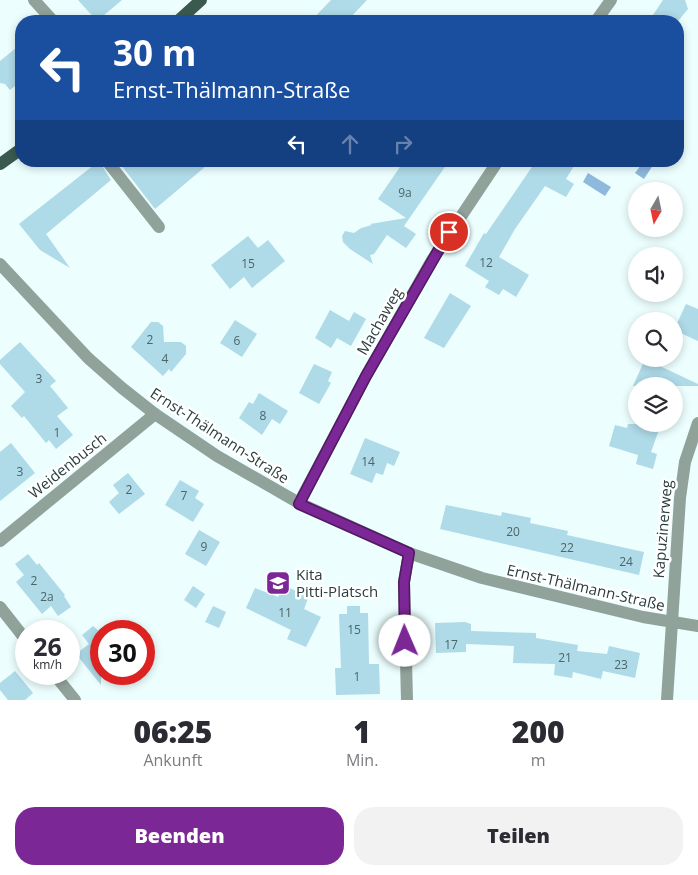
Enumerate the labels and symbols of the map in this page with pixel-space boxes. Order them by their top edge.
north arrow [628,182,682,238]
house number: 9a [398,184,412,201]
pin [428,211,470,253]
house number: 12 [479,254,493,271]
house number: 15 [241,255,255,272]
street label: Machaweg [352,284,406,358]
house number: 2 [147,331,154,348]
house number: 6 [234,332,241,349]
house number: 4 [162,350,169,367]
house number: 3 [36,370,43,387]
street label: Ernst-Thälmann-Straße [147,383,293,487]
house number: 8 [260,407,267,424]
house number: 1 [54,424,60,441]
street label: Weidenbusch [24,427,110,503]
house number: 14 [361,453,375,470]
house number: 3 [17,463,24,480]
street label: Kapuzinerweg [648,479,676,579]
house number: 2 [126,481,133,498]
house number: 7 [181,487,188,504]
house number: 20 [506,523,520,540]
house number: 9 [201,538,208,555]
house number: 22 [560,539,574,556]
house number: 24 [619,553,633,570]
street label: Ernst-Thälmann-Straße [505,559,667,615]
place label: Kita Pitti-Platsch [296,564,378,601]
school or university icon: Kita Pitti-Platsch [265,570,291,596]
house number: 2 [31,572,38,589]
house number: 2a [40,588,54,605]
house number: 11 [278,604,292,621]
position arrow [378,614,430,666]
speed limit sign: 30 [90,620,155,685]
house number: 15 [347,621,361,638]
house number: 17 [444,636,458,653]
house number: 21 [558,649,572,666]
house number: 23 [614,656,628,673]
house number: 1 [354,668,360,685]

